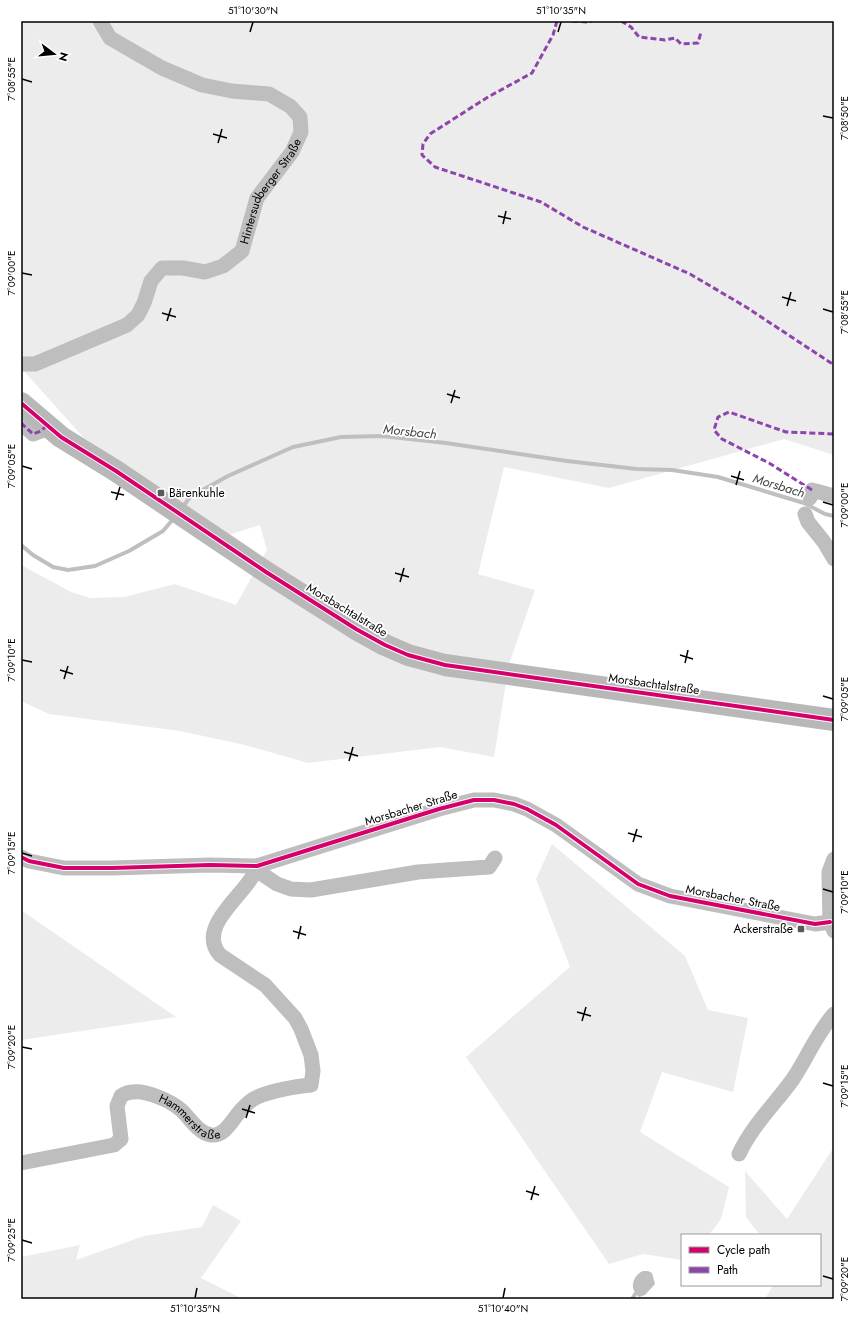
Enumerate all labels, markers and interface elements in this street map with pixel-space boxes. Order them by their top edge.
text: 51°10'30"N [228,3,278,18]
text: 51°10'35"N [536,3,586,18]
north arrow [34,34,74,74]
text: N [55,50,73,63]
text: 7°08'55"E [4,57,19,101]
text: 7°08'50"E [837,96,852,140]
street label: Hintersudberger Straße [235,136,306,246]
text: 7°09'00"E [4,251,19,295]
text: 7°08'55"E [837,290,852,334]
water label: Morsbach [382,419,438,444]
text: 7°09'05"E [4,444,19,488]
water label: Morsbach [750,469,808,503]
text: 7°09'00"E [837,483,852,527]
place label: Bärenkuhle [169,484,225,502]
marker: Bärenkuhle [156,488,166,498]
street label: Morsbachtalstraße [303,579,391,641]
text: 7°09'10"E [4,638,19,682]
street label: Morsbachtalstraße [607,669,701,699]
text: 7°09'05"E [837,677,852,721]
street label: Morsbacher Straße [362,785,460,831]
text: 7°09'15"E [4,832,19,874]
text: 7°09'10"E [837,870,852,914]
street label: Morsbacher Straße [684,880,782,916]
place label: Ackerstraße [733,920,793,938]
marker: Ackerstraße [796,924,806,934]
text: 7°09'20"E [4,1025,19,1069]
text: 7°09'15"E [837,1065,852,1107]
street label: Hammerstraße [156,1089,223,1144]
text: 7°09'25"E [4,1218,19,1262]
legend [681,1234,821,1286]
text: Cycle path [717,1241,770,1259]
text: 7°09'20"E [837,1257,852,1301]
text: Path [717,1261,738,1279]
text: 51°10'35"N [170,1301,220,1316]
text: 51°10'40"N [478,1301,528,1316]

